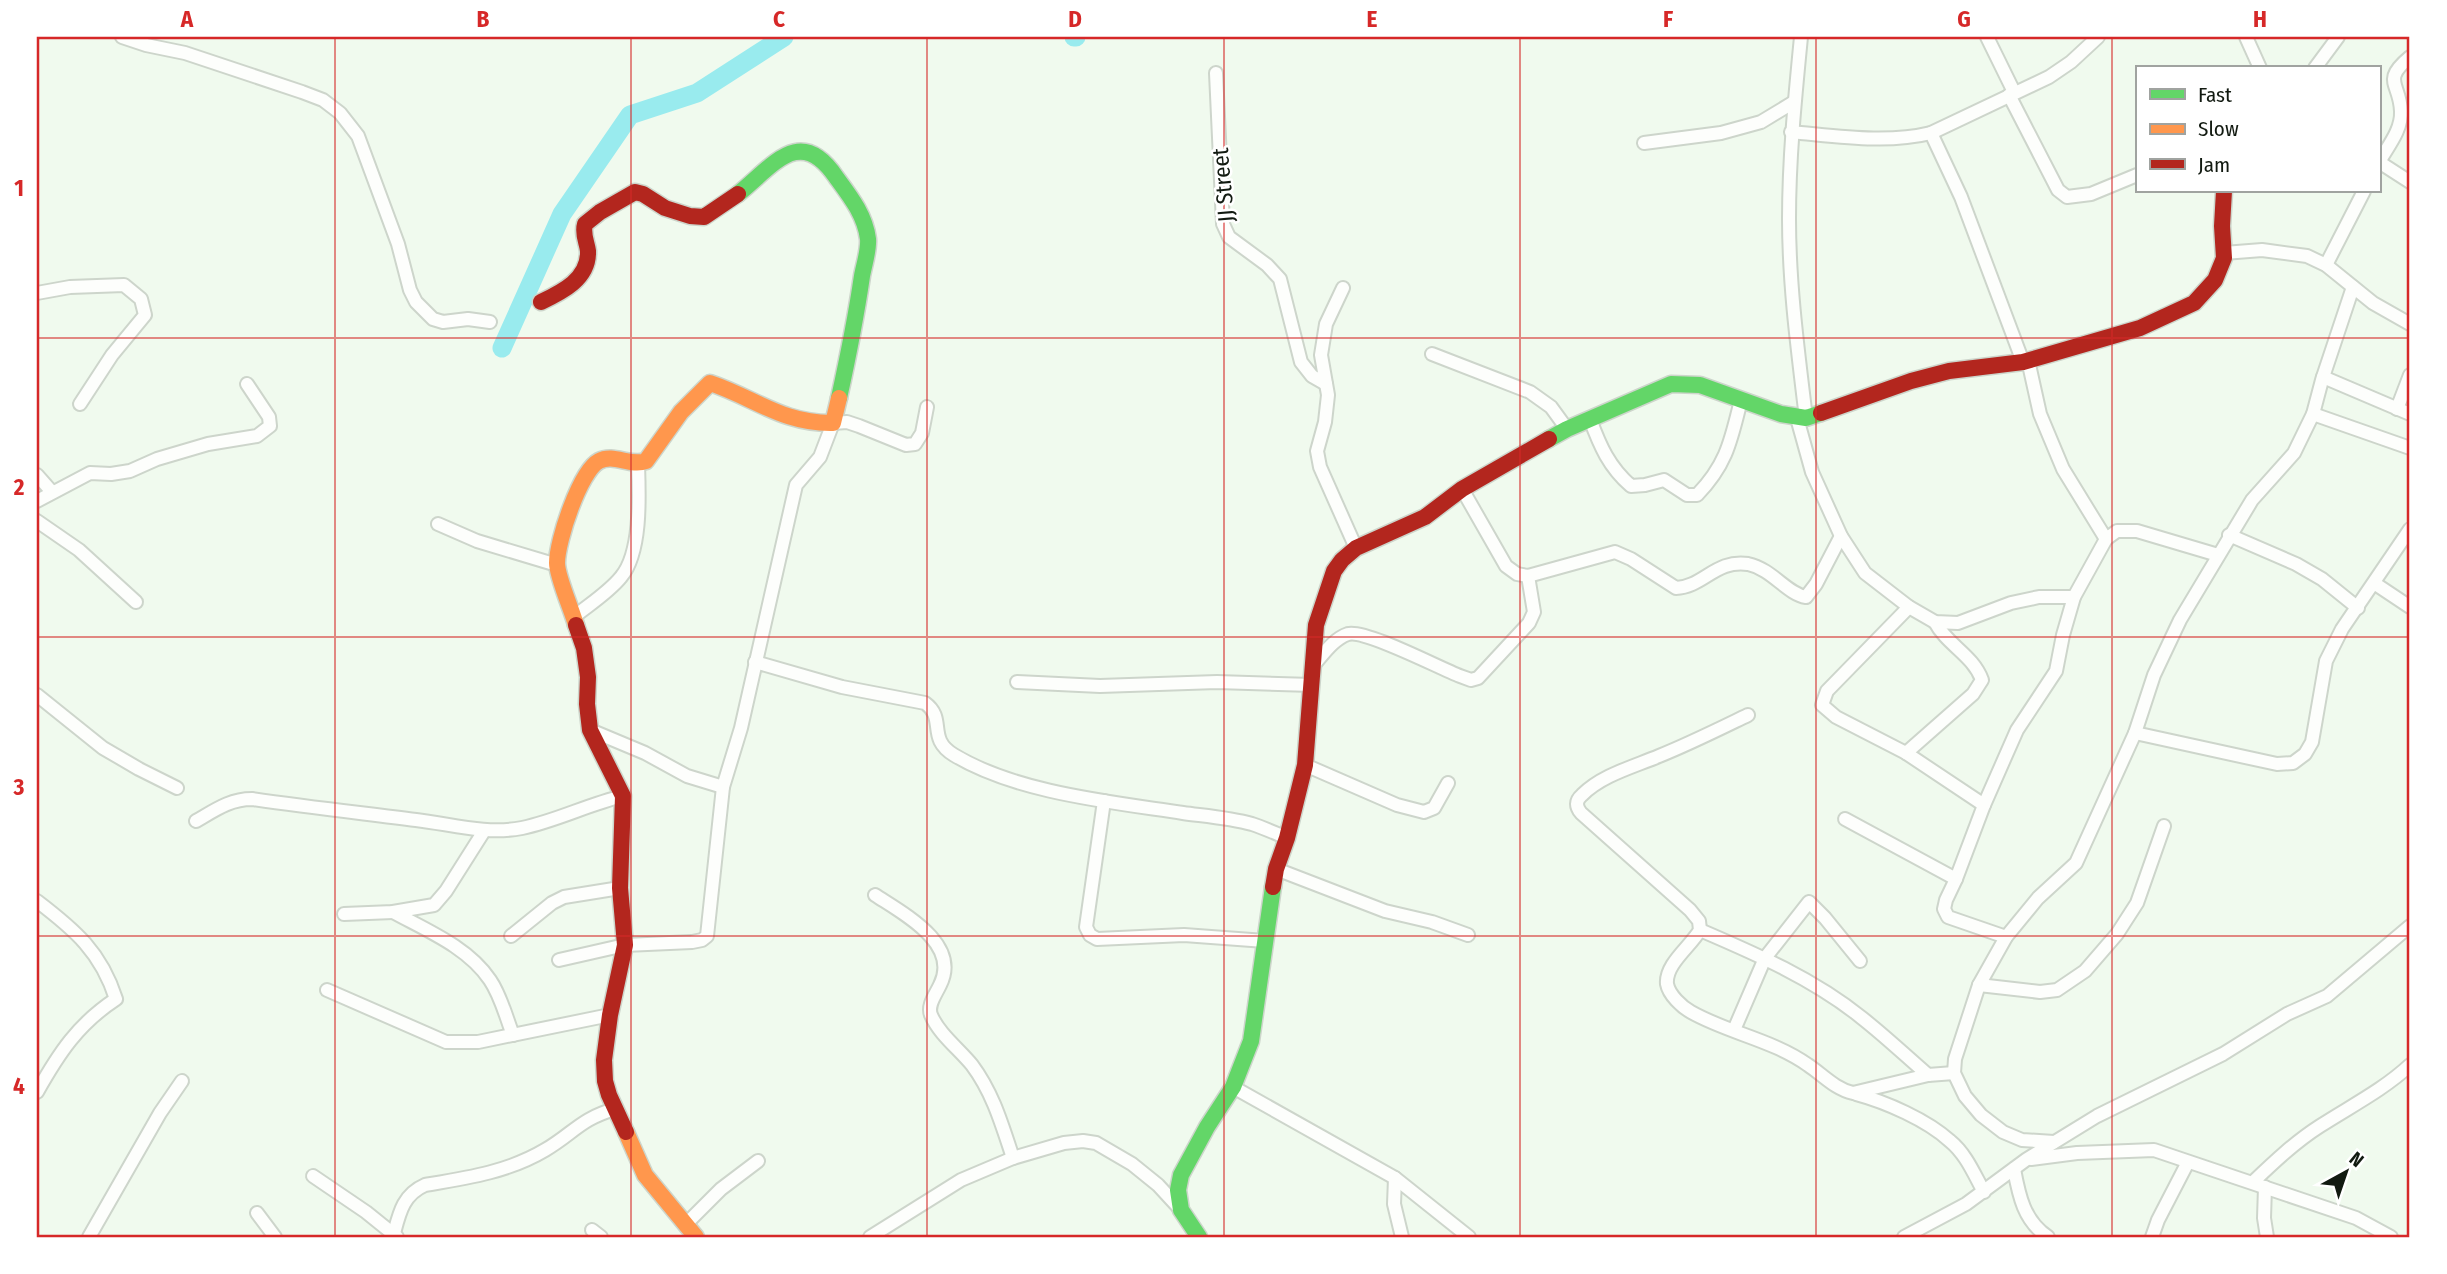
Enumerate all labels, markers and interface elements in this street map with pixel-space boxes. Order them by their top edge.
text: A [180,5,194,33]
text: B [477,5,490,33]
text: C [773,5,785,33]
text: D [1068,5,1082,33]
text: E [1367,5,1378,33]
text: F [1663,5,1673,33]
text: G [1957,5,1971,33]
text: H [2253,5,2267,33]
legend [2136,66,2380,192]
text: Fast [2198,82,2232,108]
text: Slow [2198,116,2239,142]
street label: JJ Street [1206,146,1240,223]
text: Jam [2198,152,2230,178]
text: 1 [14,174,24,202]
text: 2 [13,473,25,501]
text: 3 [13,773,25,801]
text: 4 [13,1072,25,1100]
north arrow [2310,1138,2380,1208]
text: N [2345,1147,2368,1172]

